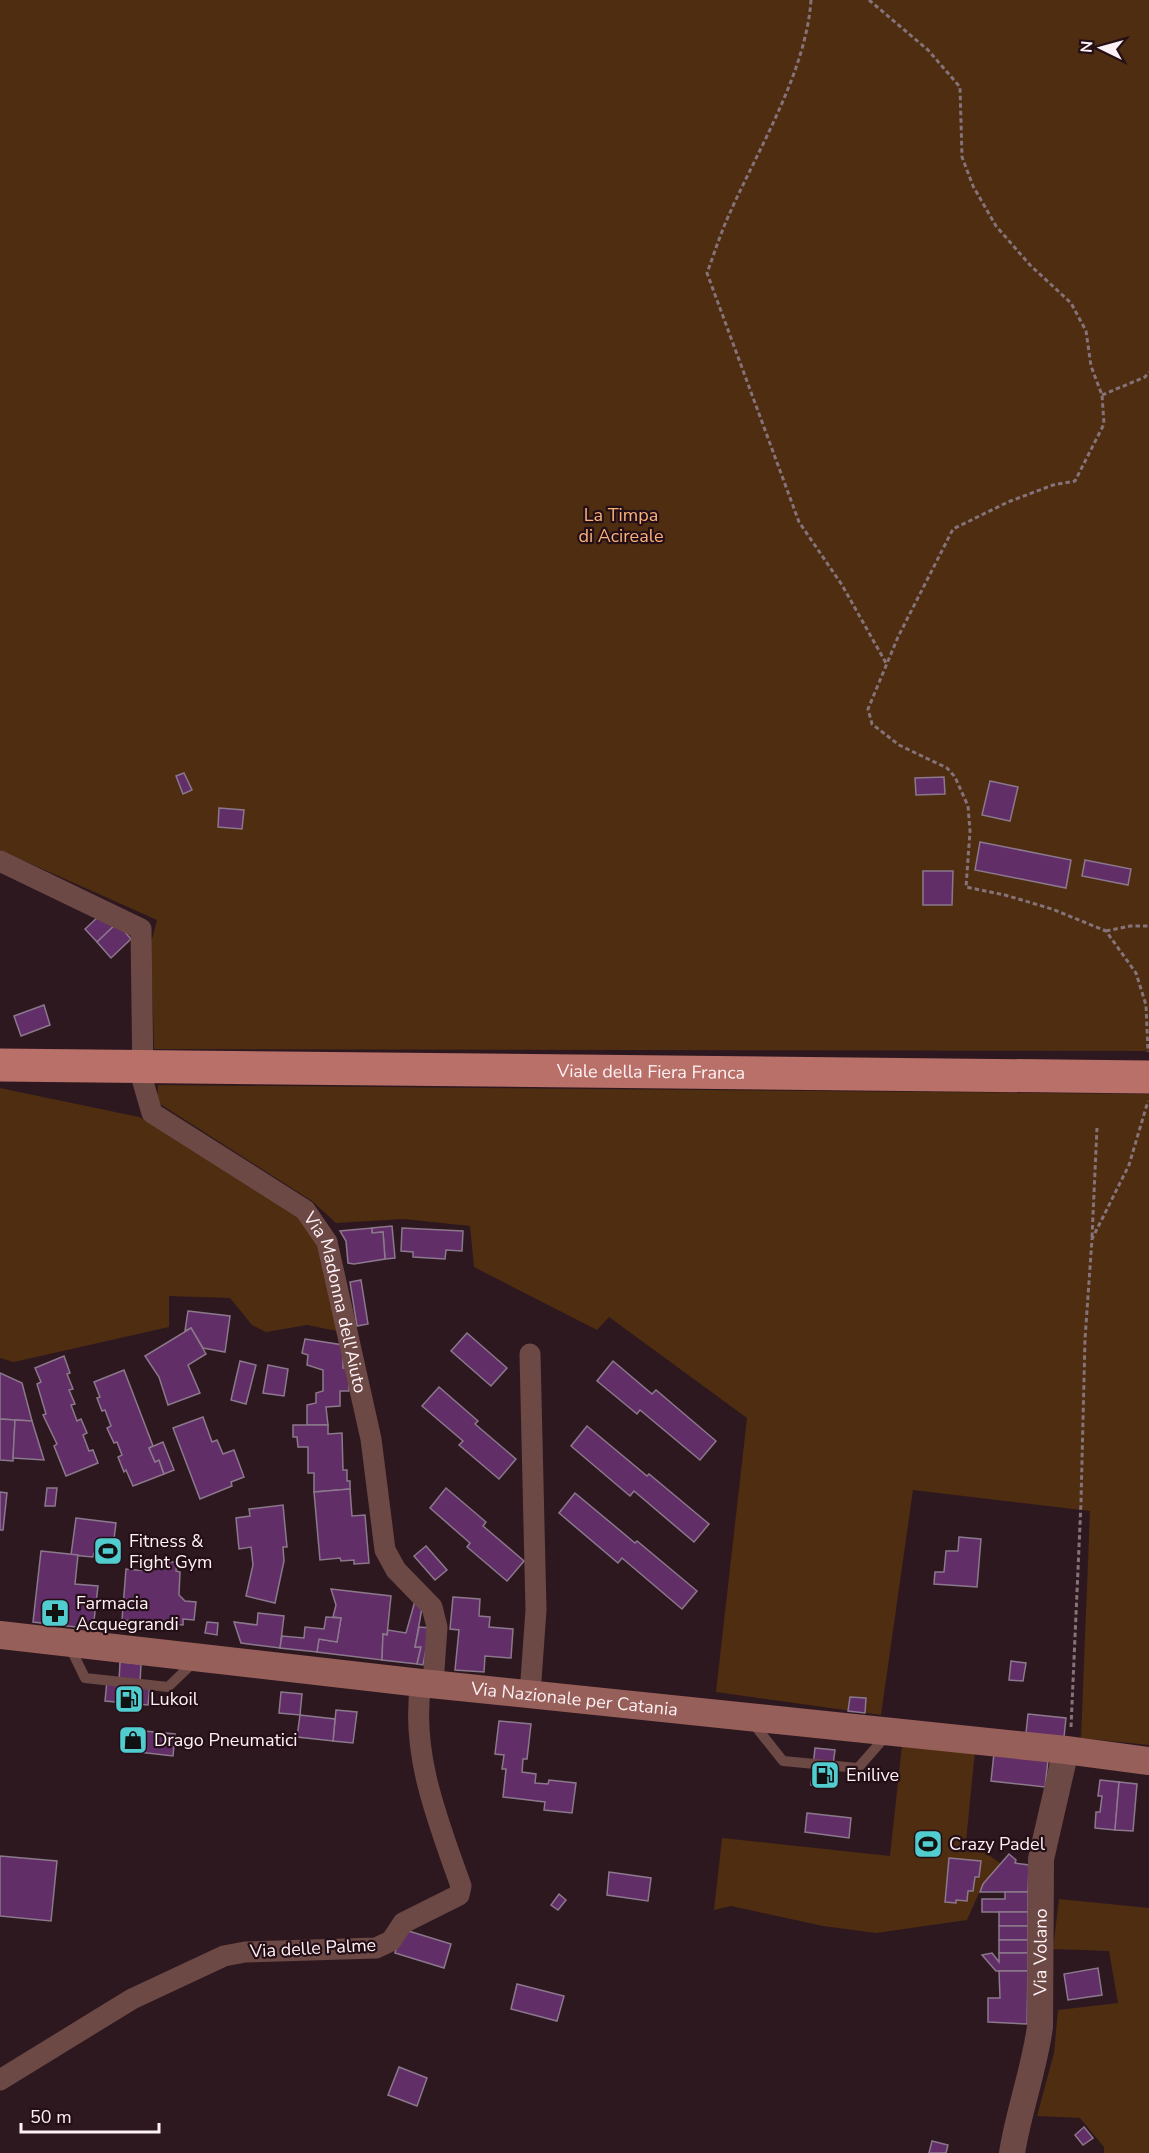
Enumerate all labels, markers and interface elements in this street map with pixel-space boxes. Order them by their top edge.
north arrow [1071,18,1131,78]
text: N [1076,40,1099,54]
park label: La Timpa di Acireale [578,503,664,548]
street label: Viale della Fiera Franca [556,1059,745,1085]
street label: Via Madonna dell'Aiuto [297,1206,372,1395]
place label: Fitness & Fight Gym [129,1529,212,1574]
sports icon: Fitness & Fight Gym [92,1535,124,1567]
place label: Farmacia Acquegrandi [76,1591,179,1636]
pharmacy icon: Farmacia Acquegrandi [39,1597,71,1629]
street label: Via Nazionale per Catania [469,1676,679,1722]
fuel station icon: Lukoil [113,1683,145,1715]
place label: Lukoil [150,1687,199,1711]
shop icon: Drago Pneumatici [117,1724,149,1756]
place label: Drago Pneumatici [154,1728,297,1752]
fuel station icon: Enilive [809,1759,841,1791]
place label: Enilive [846,1763,899,1787]
sports icon: Crazy Padel [912,1828,944,1860]
place label: Crazy Padel [949,1832,1046,1856]
street label: Via Volano [1028,1908,1053,1997]
street label: Via delle Palme [248,1933,377,1963]
scale bar [21,2096,159,2134]
text: 50 m [30,2105,72,2129]

